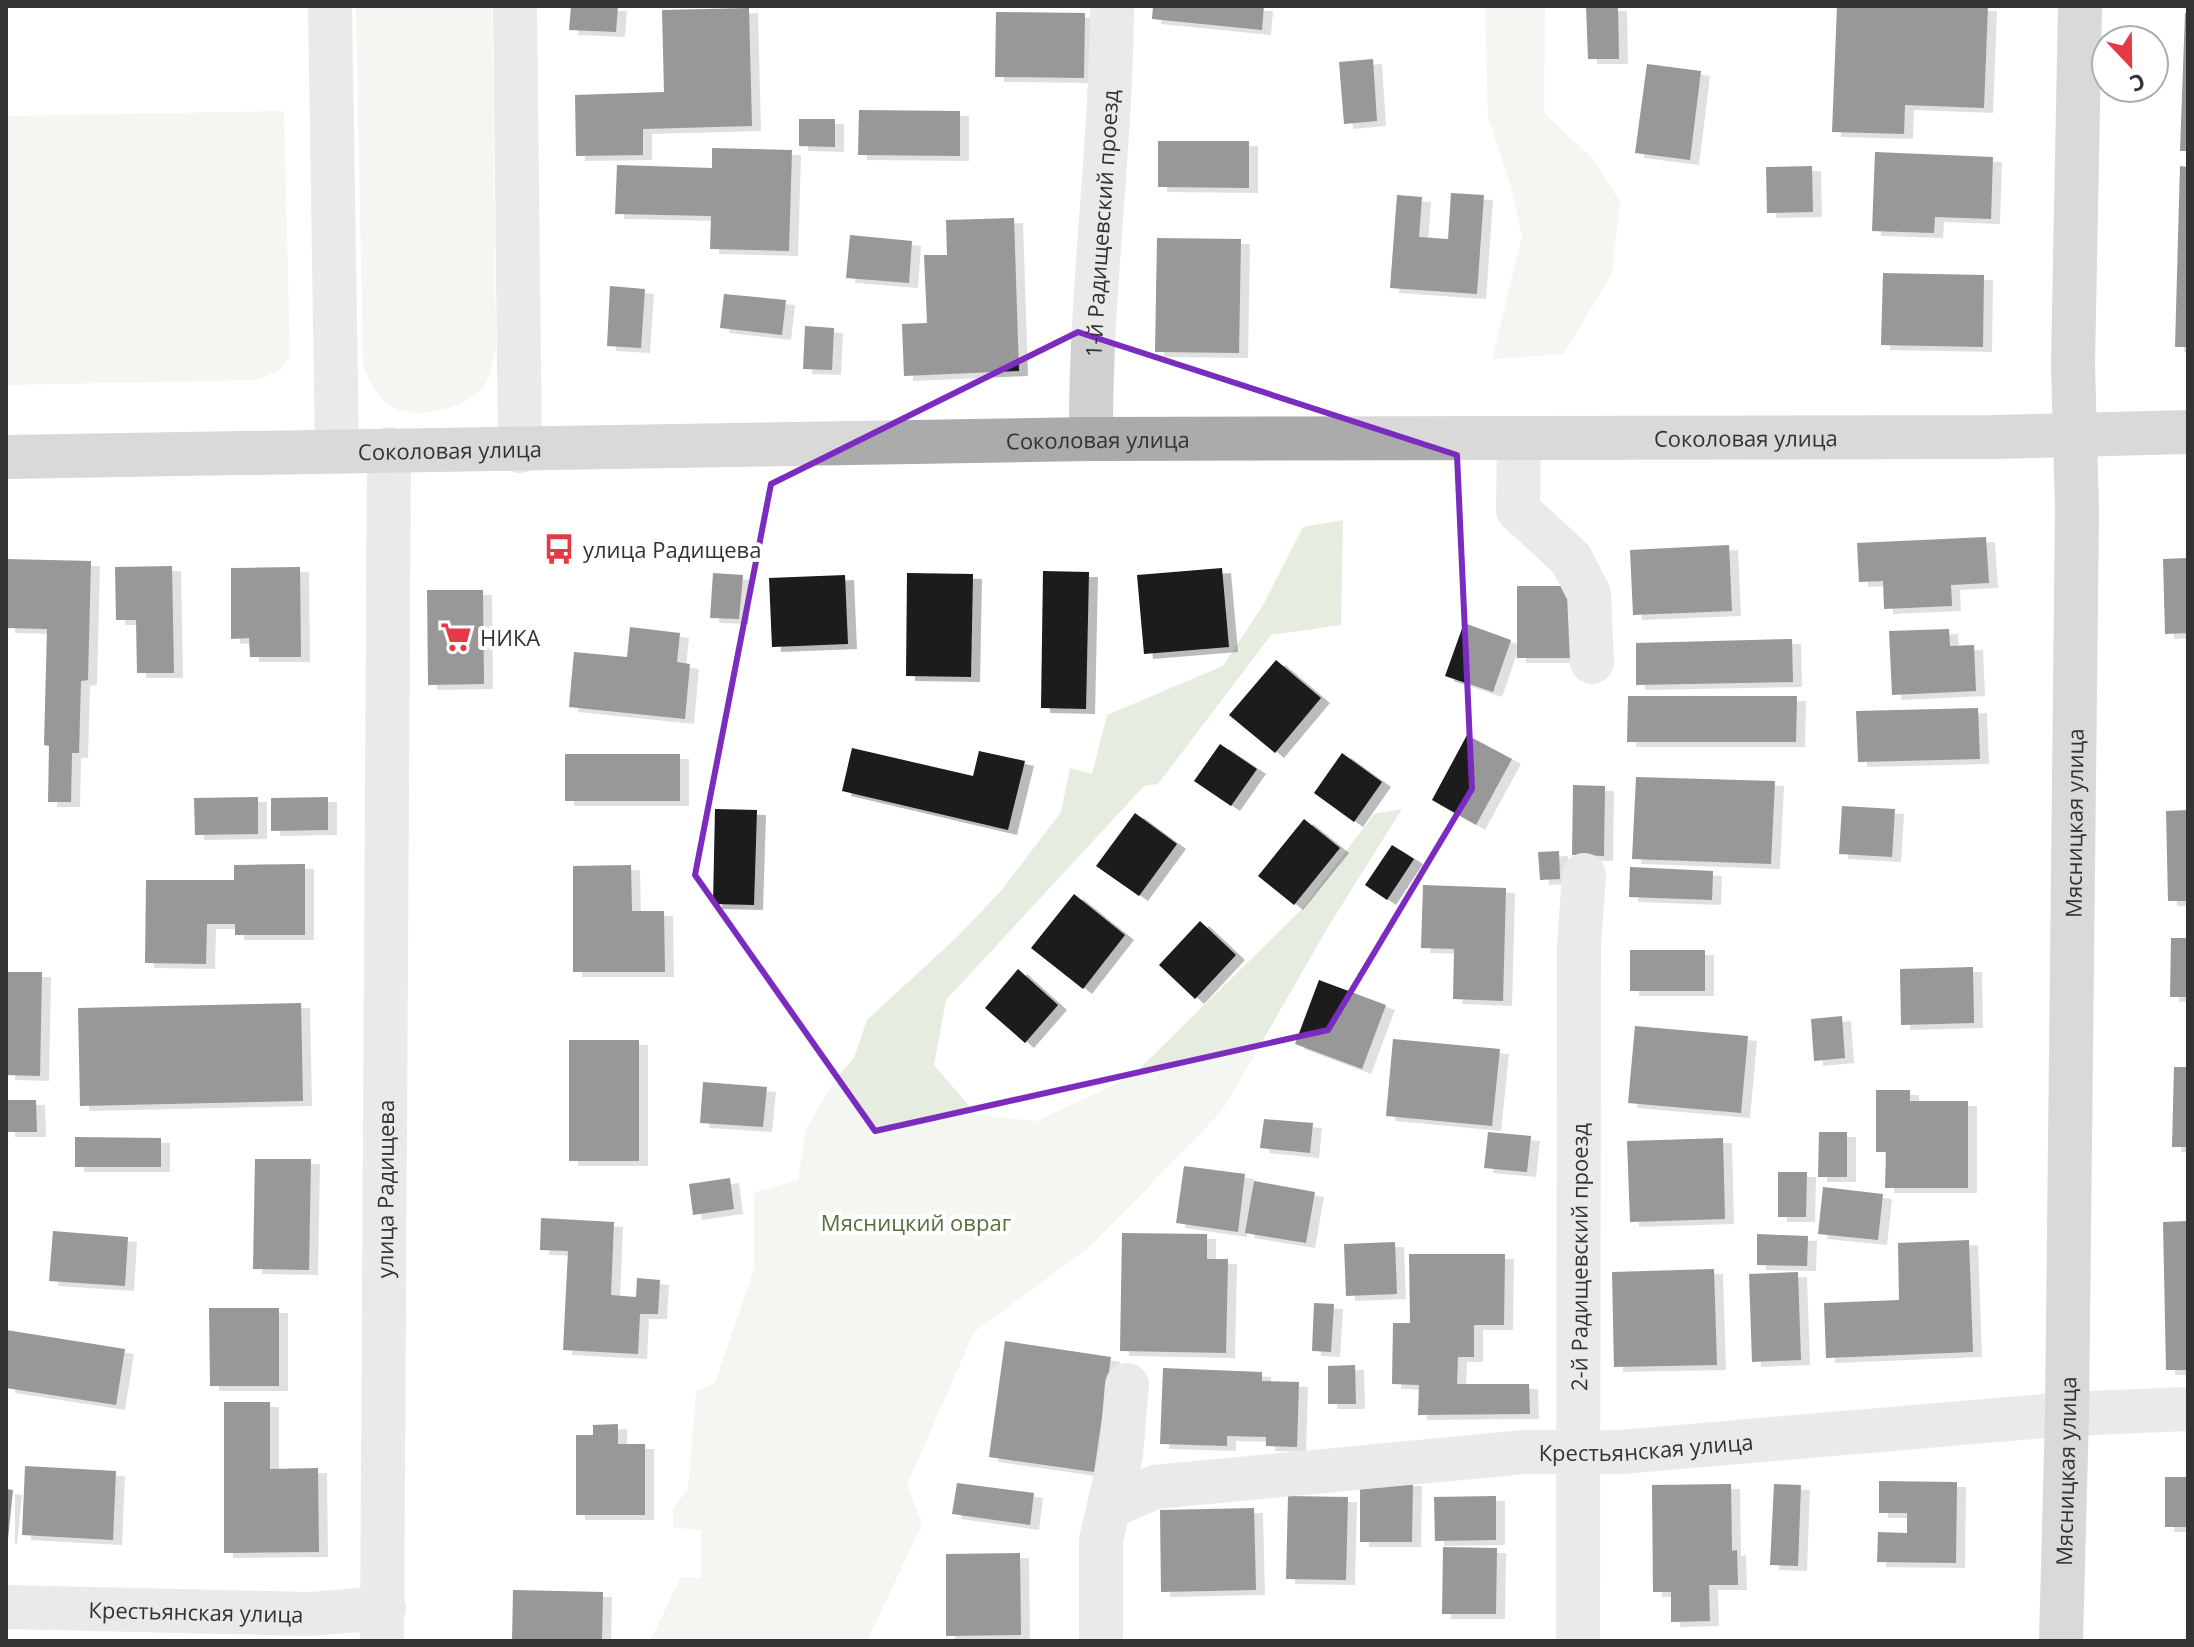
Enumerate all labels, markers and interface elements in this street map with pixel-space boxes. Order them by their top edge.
north arrow [2090,24,2170,104]
text: С [2126,67,2150,100]
street label: 1-й Радищевский проезд [1078,88,1125,358]
street label: Соколовая улица [1654,422,1838,453]
street label: Соколовая улица [1006,424,1190,455]
street label: Соколовая улица [358,433,542,466]
bus stop icon: улица Радищева [542,532,576,566]
place label: улица Радищева [583,534,761,564]
supermarket icon: НИКА [439,620,473,654]
place label: НИКА [480,622,540,652]
street label: Мясницкая улица [2057,728,2090,918]
street label: улица Радищева [369,1100,400,1278]
street label: 2-й Радищевский проезд [1563,1123,1594,1391]
park label: Мясницкий овраг [821,1207,1012,1237]
street label: Мясницкая улица [2048,1376,2082,1566]
street label: Крестьянская улица [1539,1426,1754,1467]
street label: Крестьянская улица [88,1594,304,1629]

